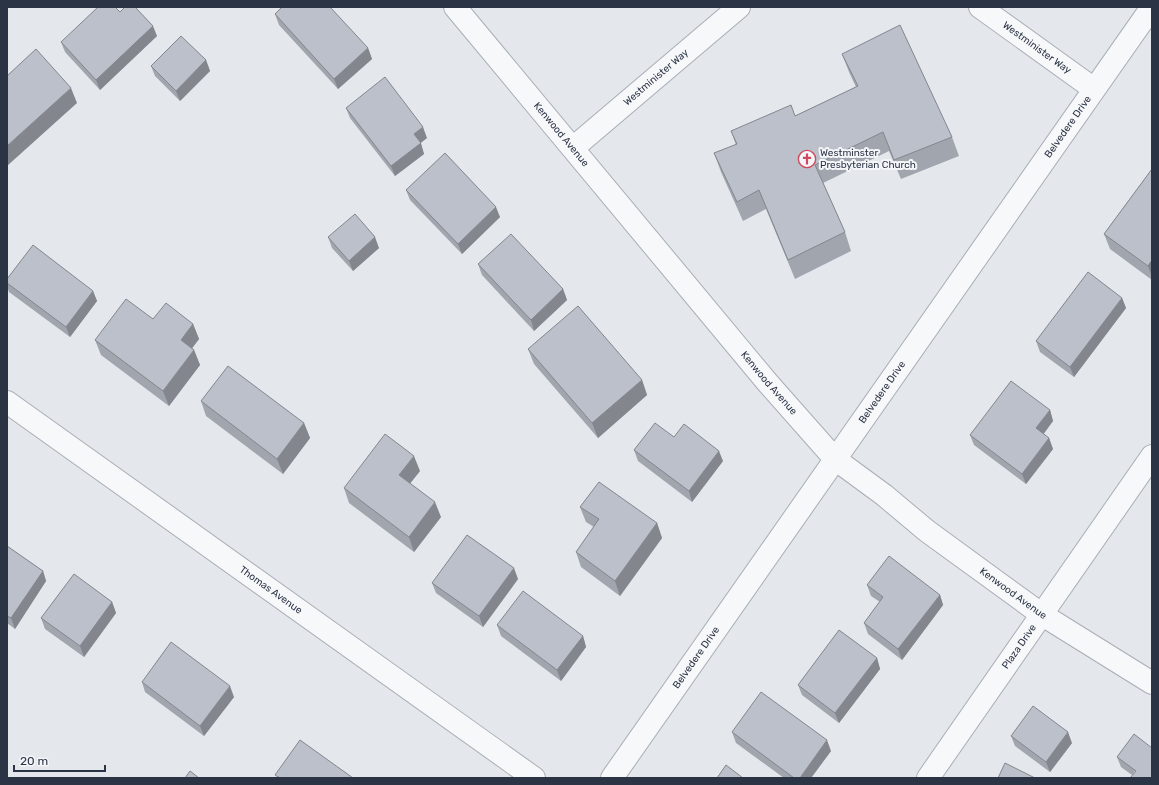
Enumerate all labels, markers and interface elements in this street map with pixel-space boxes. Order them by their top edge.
street label: Westminister Way [1000,19,1074,77]
street label: Westminister Way [621,46,691,108]
street label: Belvedere Drive [1042,93,1094,160]
street label: Kenwood Avenue [531,100,592,169]
place label: Westminster Presbyterian Church [820,147,916,171]
church icon: Westminster Presbyterian Church [797,149,817,169]
street label: Kenwood Avenue [738,349,800,418]
street label: Belvedere Drive [856,359,908,426]
street label: Thomas Avenue [237,564,305,617]
street label: Kenwood Avenue [977,565,1049,622]
street label: Plaza Drive [1000,622,1039,671]
street label: Belvedere Drive [670,624,722,691]
scale bar [14,747,105,773]
text: 20 m [20,754,48,768]

